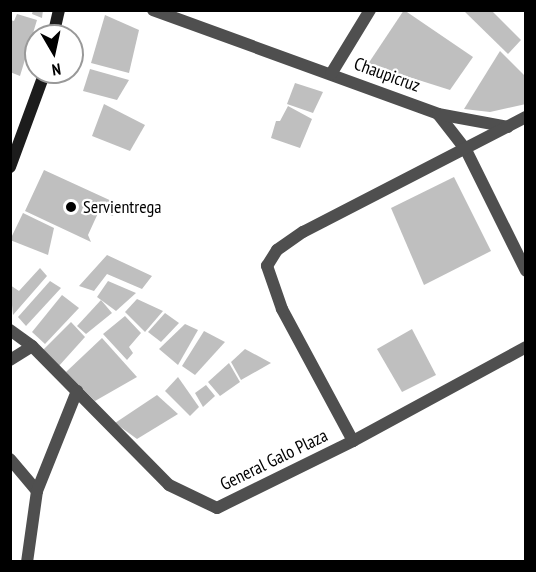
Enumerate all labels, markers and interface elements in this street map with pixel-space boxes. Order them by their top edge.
north arrow [24,24,84,84]
street label: Chaupicruz [351,53,423,97]
text: N [51,59,62,80]
place label: Servientrega [83,196,161,218]
marker: Servientrega [64,200,78,214]
street label: General Galo Plaza [217,425,331,495]

